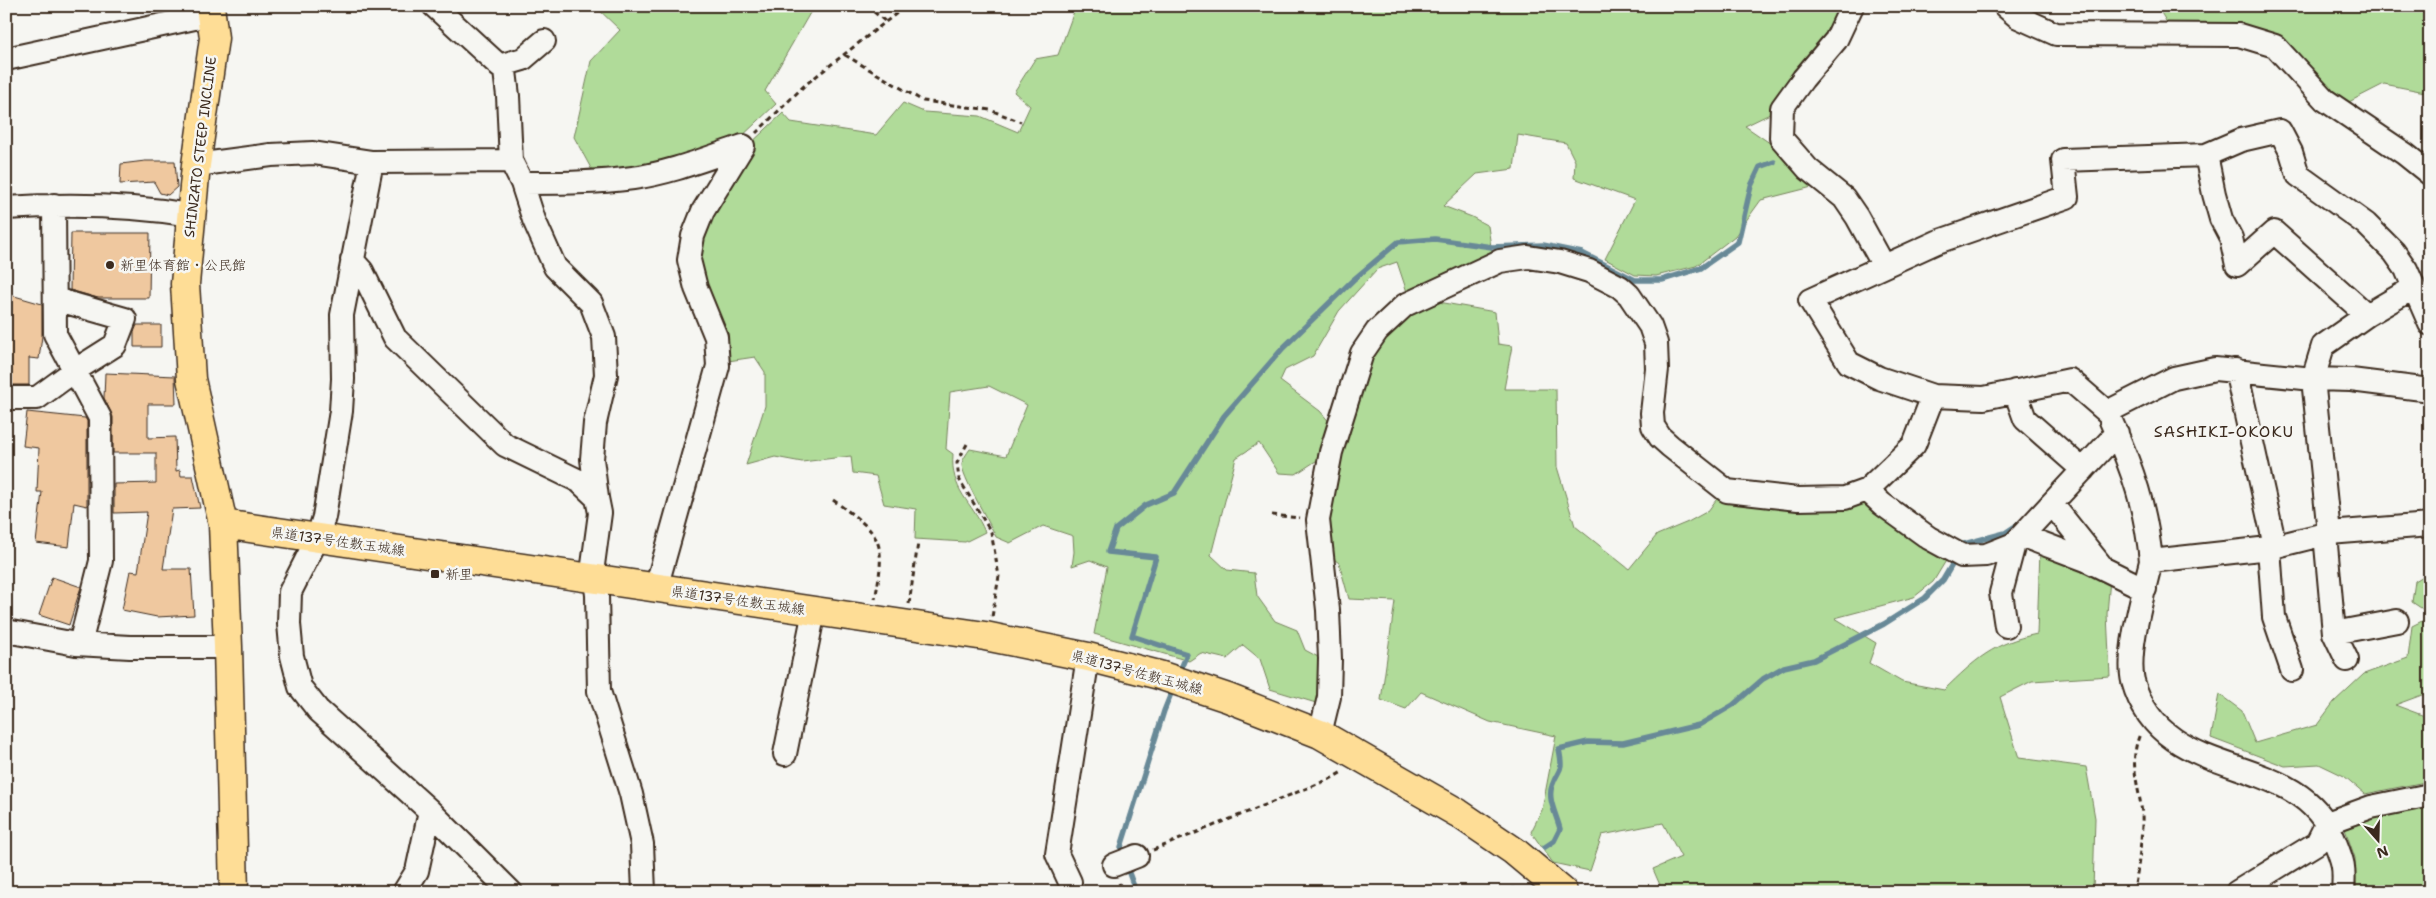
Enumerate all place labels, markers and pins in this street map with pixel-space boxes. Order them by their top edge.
place label: 新里体育館・公民館 [120,256,246,274]
marker: 新里体育館・公民館 [104,259,116,271]
place label: 新里 [445,565,473,583]
marker: 新里 [429,568,441,580]

